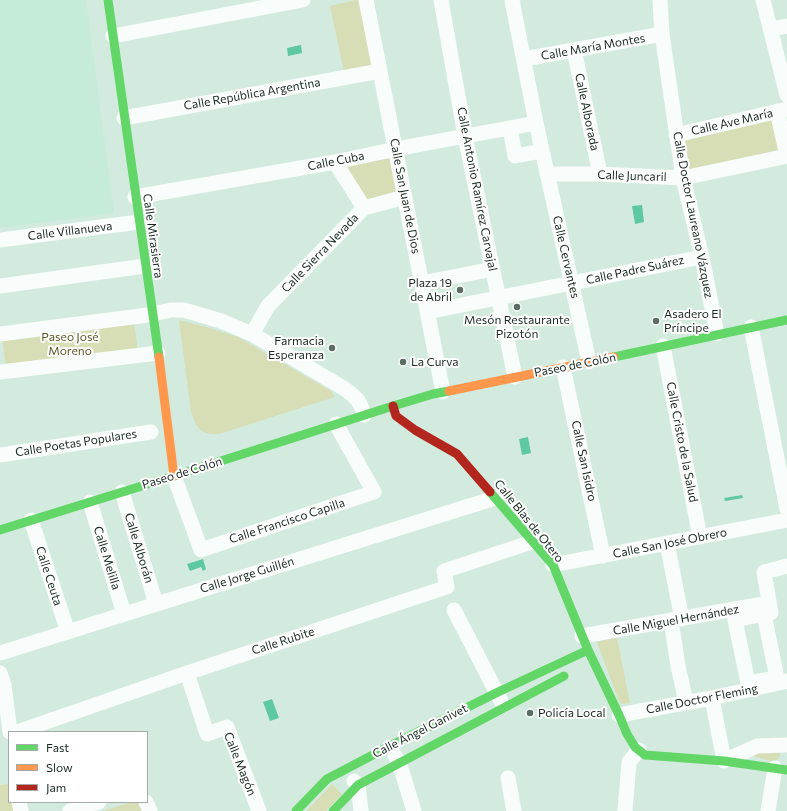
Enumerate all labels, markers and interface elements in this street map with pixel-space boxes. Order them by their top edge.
street label: Calle María Montes [540,31,646,63]
street label: Calle Alborada [572,72,602,152]
street label: Calle República Argentina [183,75,321,113]
street label: Calle Antonio Ramírez Carvajal [454,106,500,272]
street label: Calle Ave María [690,106,774,138]
street label: Calle Doctor Laureano Vázquez [670,130,716,300]
street label: Calle San Juan de Dios [387,137,423,255]
street label: Calle Cuba [306,148,366,174]
street label: Calle Juncaril [597,168,667,184]
street label: Calle Mirasierra [140,193,166,279]
street label: Calle Sierra Nevada [279,210,361,296]
street label: Calle Cervantes [549,214,583,300]
street label: Calle Villanueva [27,219,113,243]
street label: Calle Padre Suárez [585,253,685,287]
place label: Plaza 19 de Abril [408,276,452,304]
marker: Plaza 19 de Abril [455,285,465,295]
marker: Mesón Restaurante Pizotón [512,302,522,312]
place label: Asadero El Príncipe [664,307,722,335]
place label: Mesón Restaurante Pizotón [464,313,570,341]
marker: Asadero El Príncipe [651,316,661,326]
park label: Paseo José Moreno [41,330,99,358]
place label: Farmacia Esperanza [268,334,324,362]
marker: Farmacia Esperanza [327,343,337,353]
street label: Paseo de Colón [533,350,617,380]
place label: La Curva [411,355,458,369]
marker: La Curva [398,357,408,367]
street label: Calle Cristo de la Salud [663,381,701,503]
street label: Calle San Isidro [568,419,600,503]
street label: Calle Poetas Populares [14,426,138,460]
street label: Paseo de Colón [140,454,224,492]
street label: Calle Blas de Otero [491,477,567,565]
street label: Calle Francisco Capilla [227,496,347,546]
street label: Calle Alborán [122,511,156,585]
street label: Calle Melilla [91,525,123,591]
street label: Calle San José Obrero [612,525,728,561]
street label: Calle Ceuta [33,544,65,608]
street label: Calle Jorge Guillén [198,554,296,596]
street label: Calle Miguel Hernández [612,602,740,638]
street label: Calle Rubite [250,624,316,658]
street label: Calle Doctor Fleming [645,681,759,717]
street label: Calle Ángel Ganivet [370,701,470,761]
place label: Policía Local [538,706,606,720]
marker: Policía Local [525,708,535,718]
street label: Calle Magón [221,730,259,798]
legend [8,731,148,803]
text: Fast [46,740,69,754]
text: Slow [46,760,73,774]
text: Jam [46,780,66,794]

